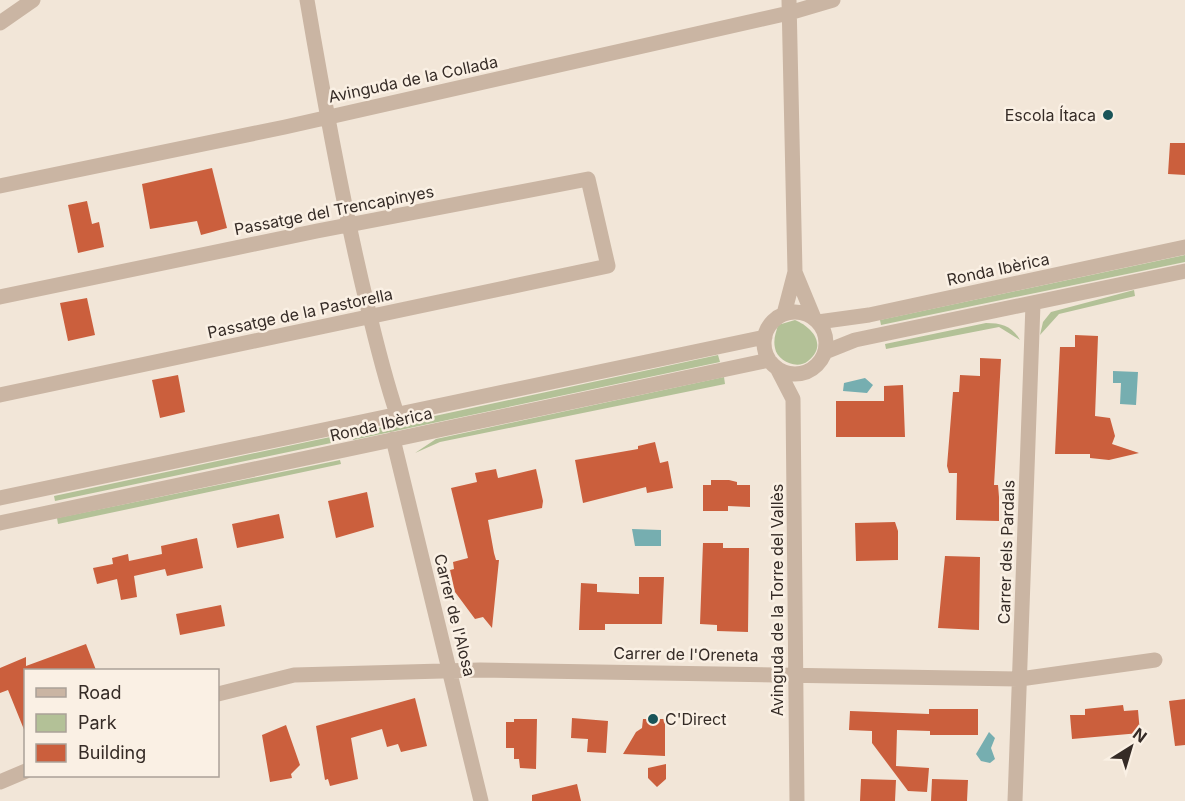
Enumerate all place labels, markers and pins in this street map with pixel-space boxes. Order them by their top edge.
place label: Escola Ítaca [1005,105,1096,125]
marker: Escola Ítaca [1101,108,1115,122]
place label: C'Direct [665,709,726,729]
marker: C'Direct [646,712,660,726]

